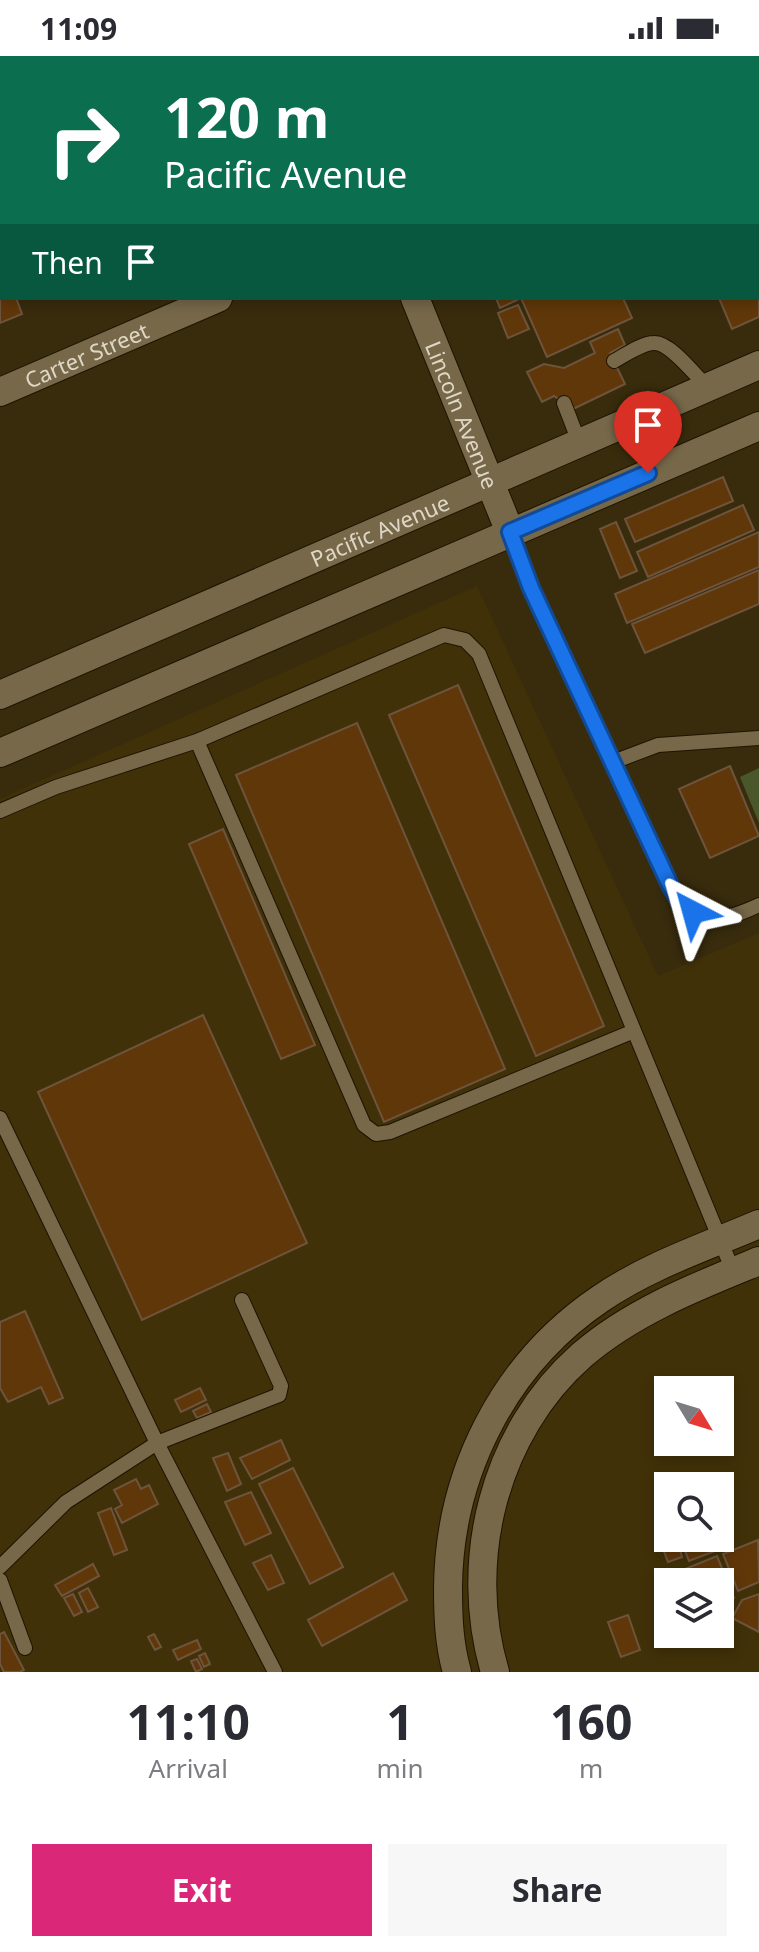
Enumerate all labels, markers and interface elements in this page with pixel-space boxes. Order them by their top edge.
text: 11:09 [40,8,117,49]
text: 120 m [164,78,329,154]
icon: right [32,88,136,192]
text: Pacific Avenue [164,150,407,199]
icon: arrive [119,240,163,284]
text: Then [32,242,103,283]
street label: Carter Street [20,315,153,395]
street label: Lincoln Avenue [419,336,506,493]
pin [614,391,682,473]
icon: arrive [626,403,670,447]
street label: Pacific Avenue [305,487,454,573]
position arrow [651,870,735,954]
north arrow [654,1376,734,1456]
map controls [654,1376,734,1648]
button: search [654,1472,734,1552]
button: layers [654,1568,734,1648]
text: 11:10 [127,1689,250,1754]
text: 1 [386,1689,414,1754]
text: 160 [550,1689,632,1754]
text: Arrival [149,1750,228,1786]
text: min [376,1750,424,1786]
text: m [579,1750,603,1786]
button: Exit [32,1844,372,1936]
button: Share [388,1844,727,1936]

